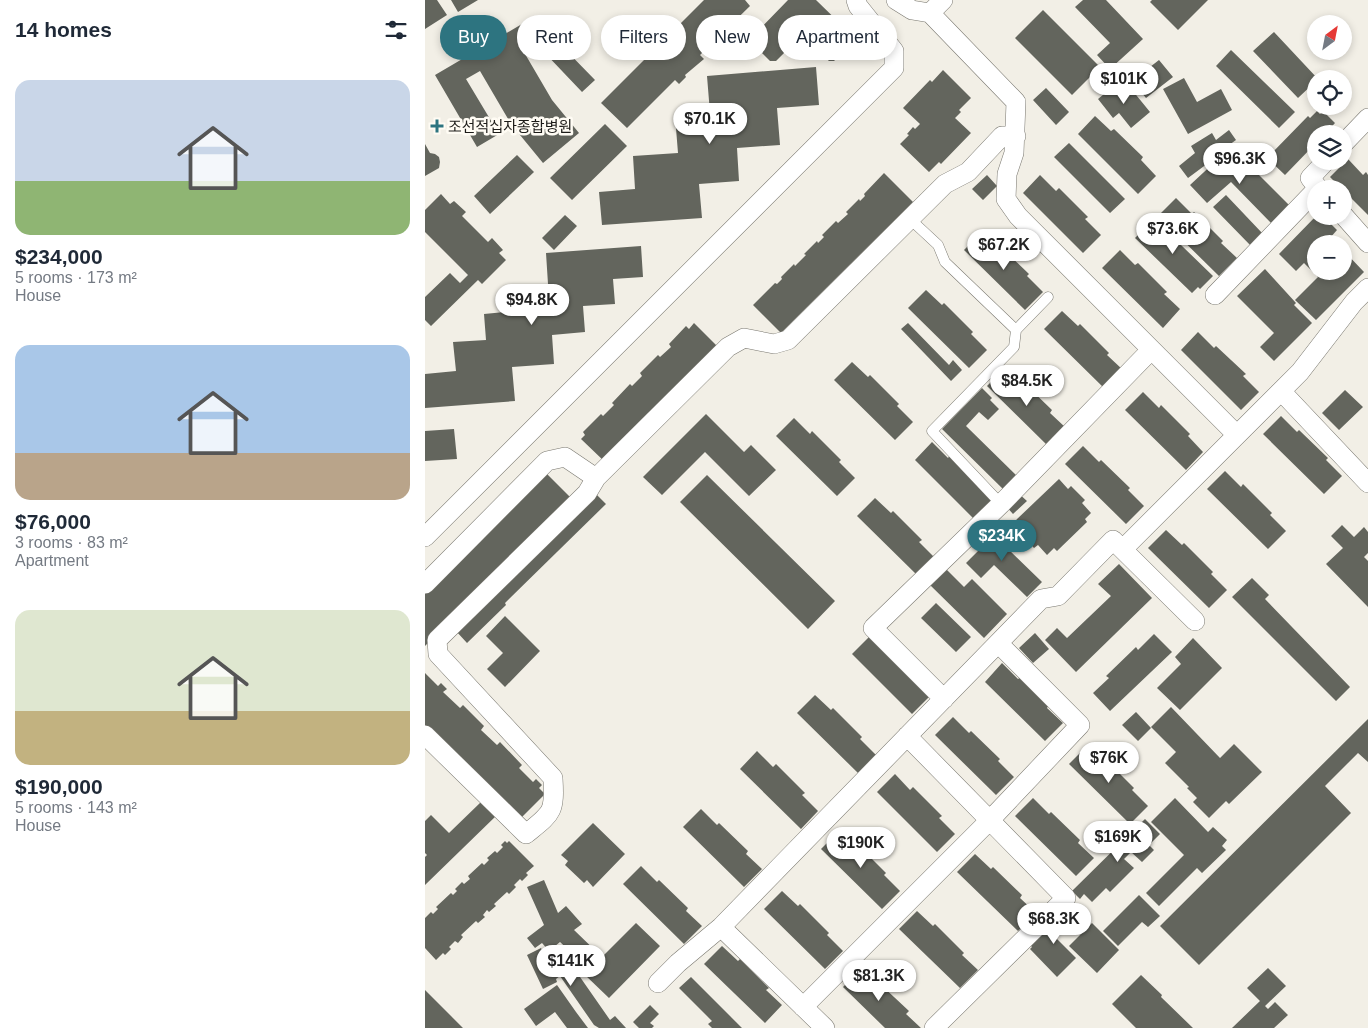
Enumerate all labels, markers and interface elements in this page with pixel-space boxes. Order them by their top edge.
chip: Buy [440,15,507,60]
chip: Rent [517,15,591,60]
chip: Filters [601,15,686,60]
chip: New [696,15,768,60]
chip: Apartment [778,15,897,60]
north arrow [1307,15,1353,60]
map controls [1307,15,1352,280]
icon: filters [382,16,410,44]
text: 14 homes [15,18,112,41]
pin: $101K [1089,62,1159,105]
text: $101K [1100,70,1148,87]
button: locate [1307,70,1352,115]
pin: $70.1K [669,102,751,145]
text: $70.1K [684,110,736,127]
icon: home [168,113,258,203]
place label: 조선적십자종합병원 [448,118,572,135]
marker: 조선적십자종합병원 [430,119,444,133]
button: layers [1307,125,1352,170]
pin: $96.3K [1199,142,1281,185]
text: $96.3K [1214,150,1266,167]
button: + [1307,180,1352,225]
pin: $73.6K [1132,212,1214,255]
text: $73.6K [1147,220,1199,237]
pin: $67.2K [963,228,1045,271]
button: − [1307,235,1352,280]
text: $67.2K [978,236,1030,253]
text: $234,000 [15,245,103,268]
text: 5 rooms · 173 m² [15,269,137,286]
pin: $94.8K [491,284,573,326]
text: House [15,287,61,304]
text: $94.8K [506,291,558,308]
pin: $84.5K [986,364,1068,407]
text: $84.5K [1001,372,1053,389]
icon: home [168,378,258,468]
text: $76,000 [15,510,91,533]
pin: $234K [967,520,1037,562]
text: $234K [978,527,1026,544]
text: 3 rooms · 83 m² [15,534,128,551]
text: Apartment [15,552,89,569]
icon: home [168,643,258,733]
pin: $76K [1079,742,1139,784]
text: $76K [1090,749,1128,766]
text: $190,000 [15,775,103,798]
text: 5 rooms · 143 m² [15,799,137,816]
text: House [15,817,61,834]
pin: $169K [1083,820,1153,863]
pin: $190K [826,826,896,869]
text: $169K [1094,828,1142,845]
text: $190K [837,834,885,851]
pin: $68.3K [1013,902,1095,945]
text: $68.3K [1028,910,1080,927]
pin: $141K [536,944,606,987]
text: $141K [547,952,595,969]
pin: $81.3K [838,960,920,1002]
text: $81.3K [853,967,905,984]

